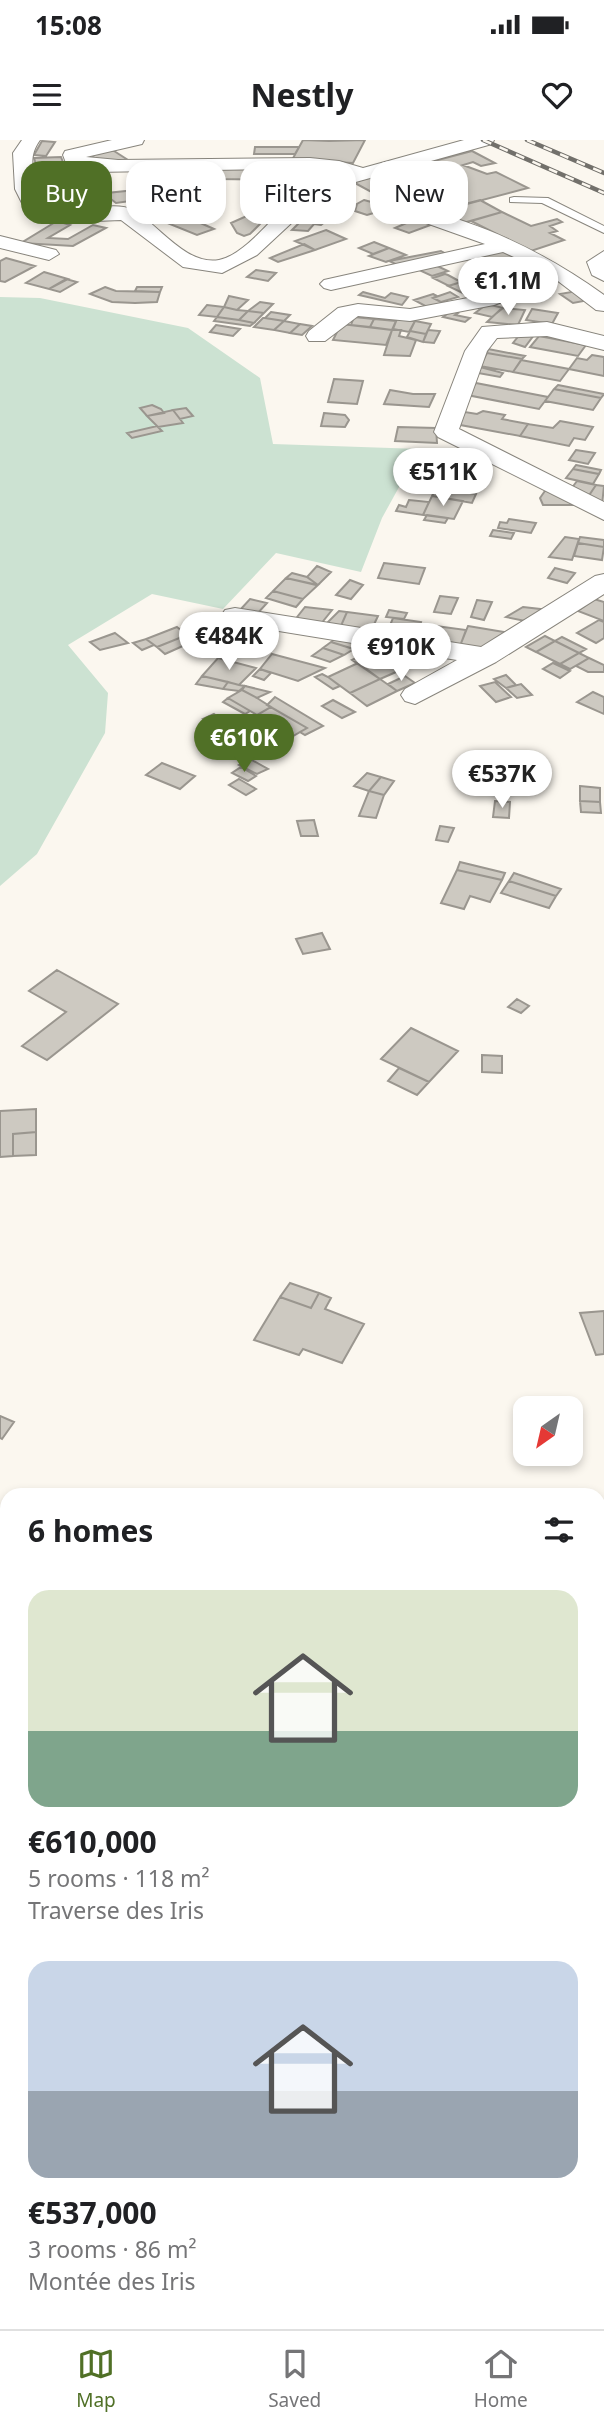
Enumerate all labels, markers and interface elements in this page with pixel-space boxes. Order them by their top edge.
text: 15:08 [35,7,102,43]
text: Nestly [251,73,353,116]
icon: menu [28,76,66,114]
icon: heart [538,76,576,114]
chip: Buy [21,161,112,224]
chip: Rent [126,161,226,224]
chip: Filters [240,161,356,224]
chip: New [370,161,468,224]
pin: €1.1M [459,258,557,317]
text: €1.1M [474,264,542,296]
pin: €511K [394,448,492,508]
text: €511K [409,455,477,487]
pin: €484K [180,612,278,672]
text: €484K [195,619,263,651]
pin: €910K [352,624,450,683]
text: €910K [367,630,435,662]
pin: €610K [195,714,293,774]
text: €610K [210,721,278,753]
pin: €537K [453,750,551,810]
text: €537K [468,757,536,789]
north arrow [513,1396,583,1466]
map controls [513,1396,583,1466]
text: 6 homes [28,1510,153,1551]
icon: filters [540,1511,578,1549]
icon: home [240,1635,366,1761]
text: €610,000 [28,1821,157,1862]
text: 5 rooms · 118 m² [28,1862,210,1894]
text: Traverse des Iris [28,1894,204,1926]
icon: home [240,2006,366,2132]
text: €537,000 [28,2192,157,2233]
text: 3 rooms · 86 m² [28,2233,197,2265]
text: Montée des Iris [28,2265,196,2297]
tab: Map [76,2345,116,2413]
tab: Saved [268,2345,321,2413]
tab: Home [474,2345,528,2413]

